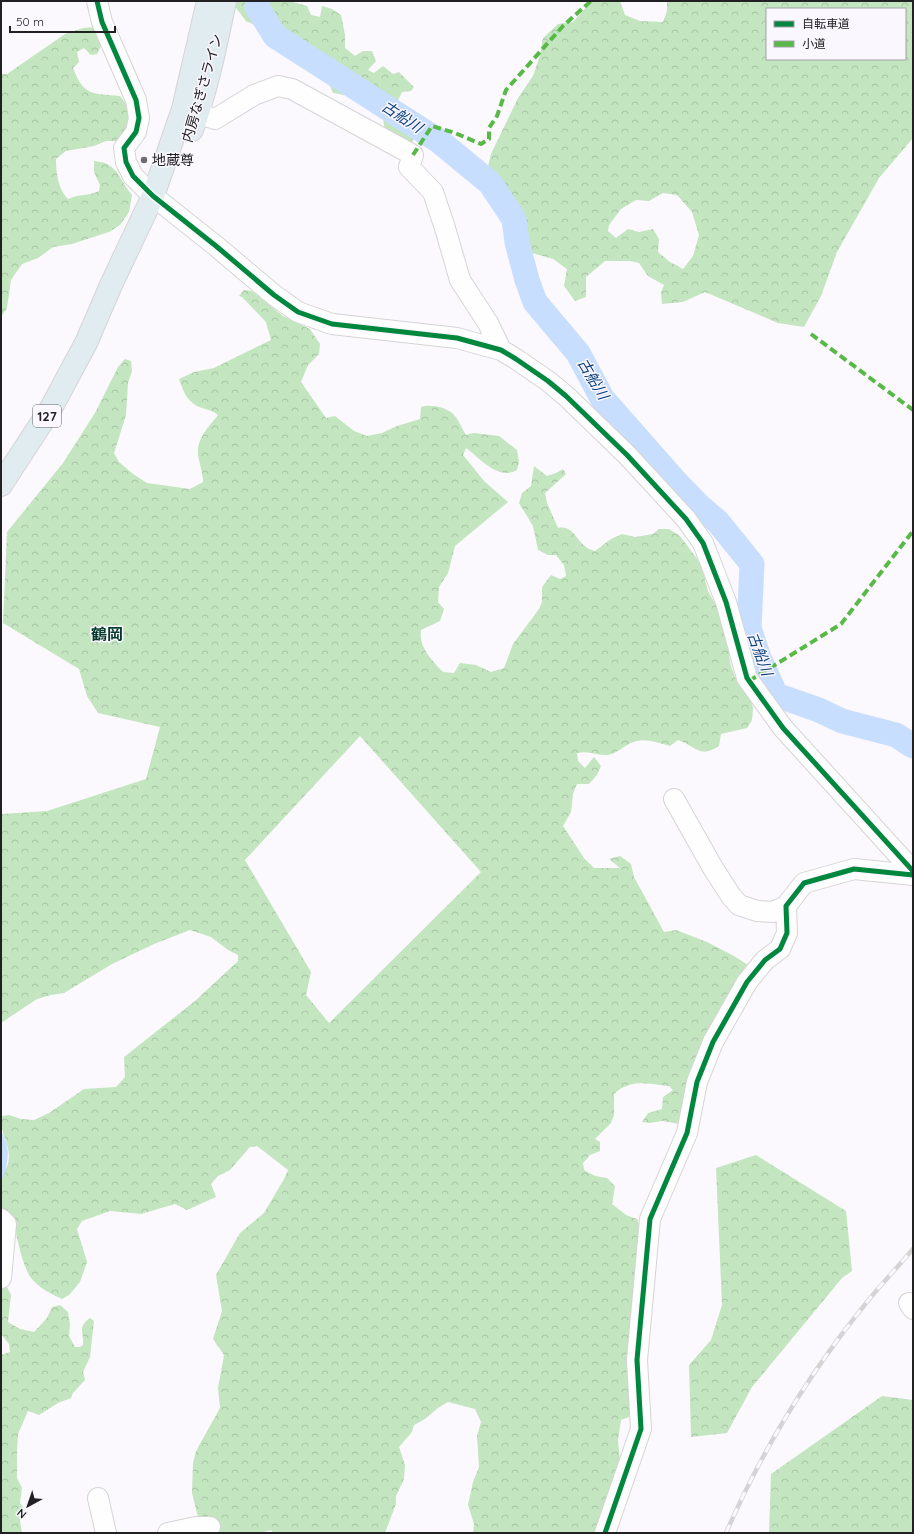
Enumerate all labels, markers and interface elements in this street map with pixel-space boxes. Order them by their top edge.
scale bar [10,8,115,34]
legend [766,8,906,60]
text: 50 m [16,14,44,29]
text: 自転車道 [802,16,850,31]
street label: 内房なぎさライン [178,32,226,144]
text: 小道 [802,36,826,51]
water label: 古船川 [378,96,428,138]
place label: 地蔵尊 [152,151,194,169]
marker: 地蔵尊 [139,155,149,165]
water label: 古船川 [574,355,614,405]
road number: 127 [33,405,61,427]
district label: 鶴岡 [91,624,123,644]
water label: 古船川 [744,629,778,680]
north arrow [8,1486,48,1526]
text: N [14,1506,29,1522]

